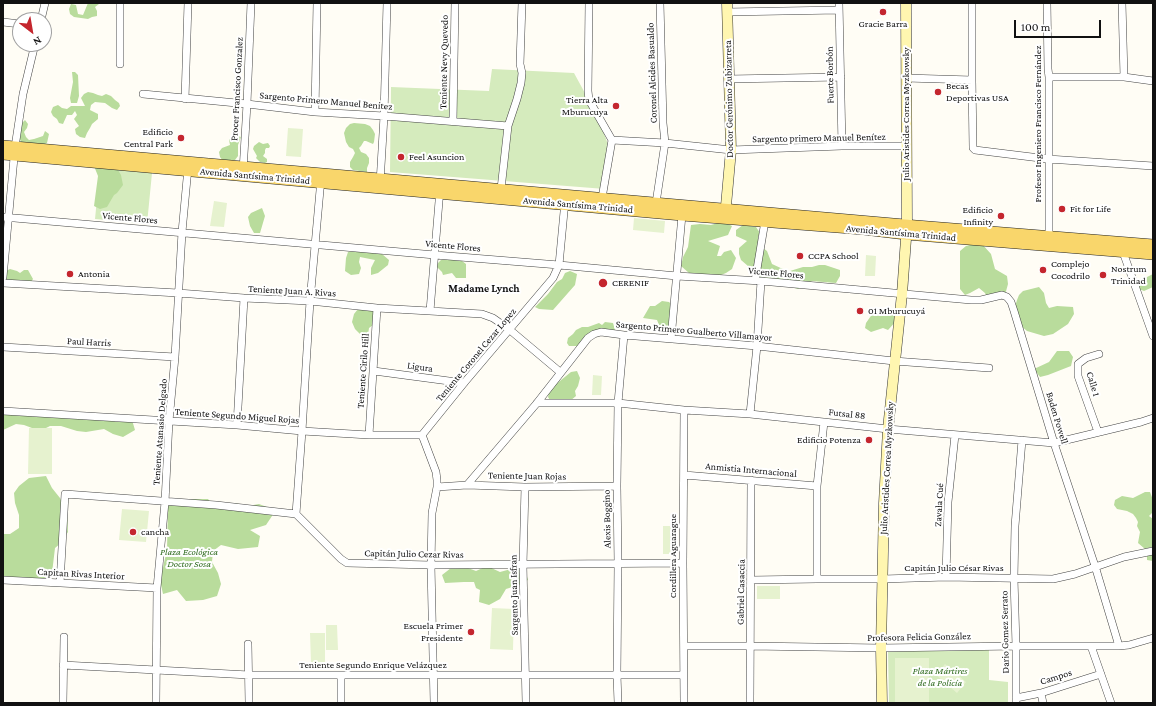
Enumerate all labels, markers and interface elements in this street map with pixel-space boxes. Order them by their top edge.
marker: Gracie Barra [878,7,888,17]
north arrow [12,12,52,52]
scale bar [1016,12,1103,38]
street label: Teniente Nevy Quevedo [437,15,451,109]
place label: Gracie Barra [859,18,907,30]
text: 100 m [1021,20,1050,34]
street label: Coronel Alcides Basualdo [644,22,660,124]
text: N [31,34,44,49]
street label: Procer Francisco Gonzalez [228,37,246,141]
street label: Doctor Gerónimo Zubizarreta [722,40,736,158]
street label: Fuerte Borbón [824,46,836,104]
street label: Profesor Ingeniero Francisco Fernández [1032,46,1044,202]
street label: Julio Aristides Correa Myzkowsky [900,47,912,181]
place label: Becas Deportivas USA [946,80,1009,104]
marker: Becas Deportivas USA [933,87,943,97]
street label: Sargento Primero Manuel Benitez [259,89,393,113]
place label: Tierra Alta Mburucuya [562,94,608,118]
marker: Tierra Alta Mburucuya [611,101,621,111]
place label: Edificio Central Park [124,126,173,150]
street label: Sargento primero Manuel Benítez [752,131,886,145]
marker: Edificio Central Park [176,133,186,143]
place label: Feel Asuncion [409,151,464,163]
marker: Feel Asuncion [396,152,406,162]
street label: Avenida Santísima Trinidad [199,165,311,187]
street label: Avenida Santísima Trinidad [522,194,634,216]
place label: Fit for Life [1070,203,1111,215]
place label: Edificio Infinity [963,204,993,228]
marker: Fit for Life [1057,204,1067,214]
street label: Vicente Flores [102,210,158,226]
marker: Edificio Infinity [996,211,1006,221]
street label: Avenida Santísima Trinidad [845,222,957,244]
street label: Vicente Flores [425,238,481,254]
place label: CCPA School [808,250,859,262]
marker: CCPA School [795,251,805,261]
place label: Complejo Cocodrilo [1051,258,1090,282]
place label: Nostrum Trinidad [1111,263,1147,286]
street label: Vicente Flores [748,265,804,281]
marker: Complejo Cocodrilo [1038,265,1048,275]
place label: Antonia [78,268,110,280]
marker: Antonia [65,269,75,279]
marker: Nostrum Trinidad [1098,270,1108,280]
marker: CERENIF [597,277,609,289]
place label: CERENIF [612,277,649,289]
district label: Madame Lynch [448,282,520,296]
street label: Teniente Juan A. Rivas [248,283,336,299]
place label: 01 Mburucuyá [868,305,925,317]
street label: Teniente Coronel Cezar Lopez [433,306,519,404]
marker: 01 Mburucuyá [855,306,865,316]
street label: Sargento Primero Gualberto Villamayor [615,318,773,344]
street label: Teniente Cirilo Hill [354,333,372,409]
street label: Paul Harris [67,335,111,349]
street label: Ligura [406,359,434,375]
street label: Calle 1 [1084,370,1102,398]
street label: Teniente Atanasio Delgado [150,378,170,486]
street label: Baden Powell [1043,391,1071,445]
street label: Julio Aristides Correa Myzkowsky [878,401,896,535]
street label: Teniente Segundo Miguel Rojas [174,406,300,426]
street label: Futsal 88 [828,406,866,422]
place label: Edificio Potenza [797,434,861,446]
marker: Edificio Potenza [864,435,874,445]
street label: Anmistia Internacional [705,460,797,480]
street label: Teniente Juan Rojas [488,469,566,483]
street label: Zavala Cué [932,483,946,527]
street label: Alexis Boggino [600,490,614,548]
street label: Cordillera Aguarague [667,514,679,598]
place label: cancha [141,526,169,538]
marker: cancha [128,527,138,537]
park label: Plaza Ecológica Doctor Sosa [160,546,218,570]
street label: Capitán Julio Cezar Rivas [364,547,464,561]
street label: Sargento Juan Isfran [507,555,521,635]
street label: Gabriel Casaccia [734,559,748,625]
street label: Capitán Julio César Rivas [904,562,1004,574]
street label: Capitan Rivas Interior [37,566,125,582]
street label: Dario Gomez Serrato [998,590,1012,674]
place label: Escuela Primer Presidente [403,620,463,644]
marker: Escuela Primer Presidente [466,627,476,637]
street label: Profesora Felicia González [867,630,971,644]
street label: Teniente Segundo Enrique Velázquez [299,659,447,671]
park label: Plaza Mártires de la Policía [913,665,967,688]
street label: Campos [1039,666,1073,688]

